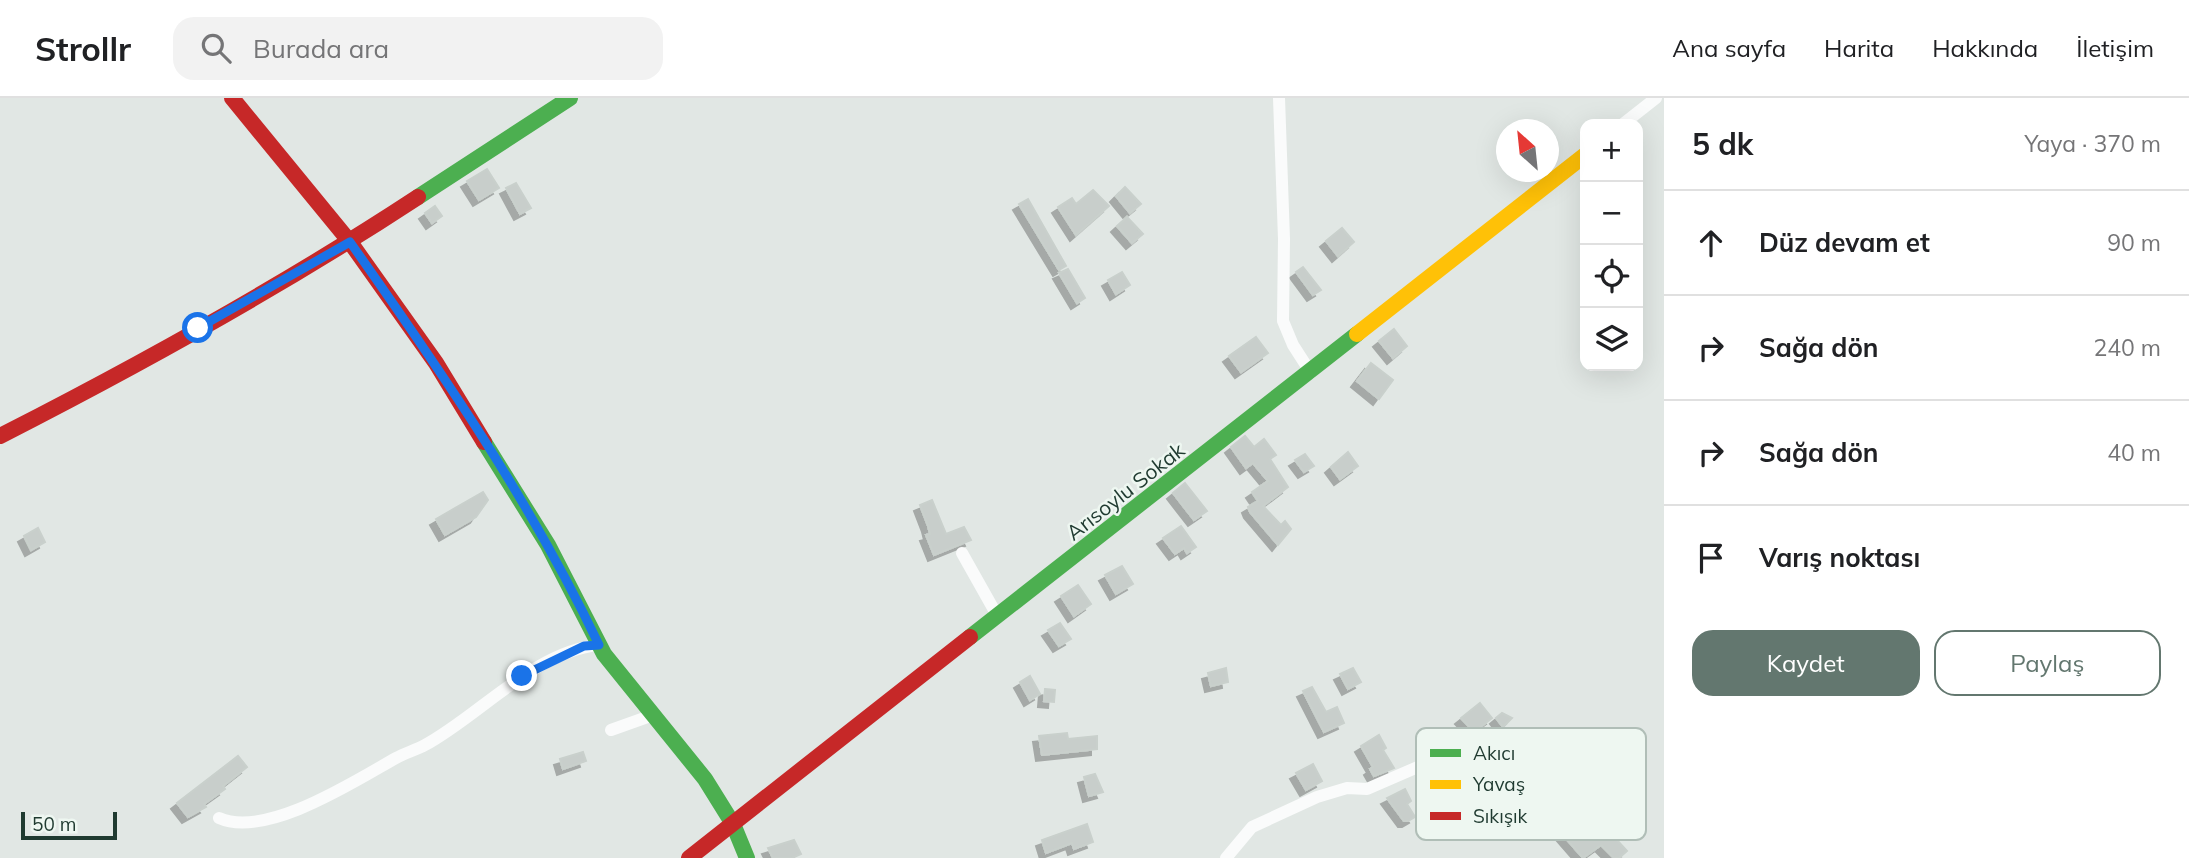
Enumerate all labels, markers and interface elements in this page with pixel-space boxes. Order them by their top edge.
search box [173,17,663,80]
text: Strollr [35,28,131,69]
icon: search [197,29,235,67]
text: Burada ara [253,32,389,65]
text: Ana sayfa [1672,33,1786,63]
text: Harita [1824,33,1894,63]
text: Hakkında [1932,33,2038,63]
text: İletişim [2076,33,2154,63]
north arrow [1496,119,1559,182]
map controls [1580,119,1643,371]
button: + [1580,119,1643,182]
text: 5 dk [1692,125,1753,163]
text: Yaya · 370 m [2024,129,2161,158]
button: − [1580,182,1643,245]
icon: ahead [1692,224,1730,262]
text: Düz devam et [1759,226,1930,259]
text: 90 m [2107,228,2161,257]
button: locate [1580,245,1643,308]
button: layers [1580,308,1643,371]
route start [182,312,213,343]
icon: right [1692,329,1730,367]
text: Sağa dön [1759,331,1879,364]
text: 240 m [2093,333,2161,362]
icon: right [1692,434,1730,472]
text: Sağa dön [1759,436,1879,469]
street label: Arısoylu Sokak [1061,437,1190,545]
text: 40 m [2107,438,2161,467]
icon: arrive [1692,539,1730,577]
text: Varış noktası [1759,541,1920,574]
button: Kaydet [1692,630,1920,696]
button: Paylaş [1934,630,2161,696]
route end [506,660,537,691]
legend [1416,728,1646,840]
text: Akıcı [1473,741,1515,765]
text: Yavaş [1472,772,1525,796]
text: Sıkışık [1473,804,1528,828]
scale bar [21,809,117,841]
text: 50 m [32,812,76,836]

